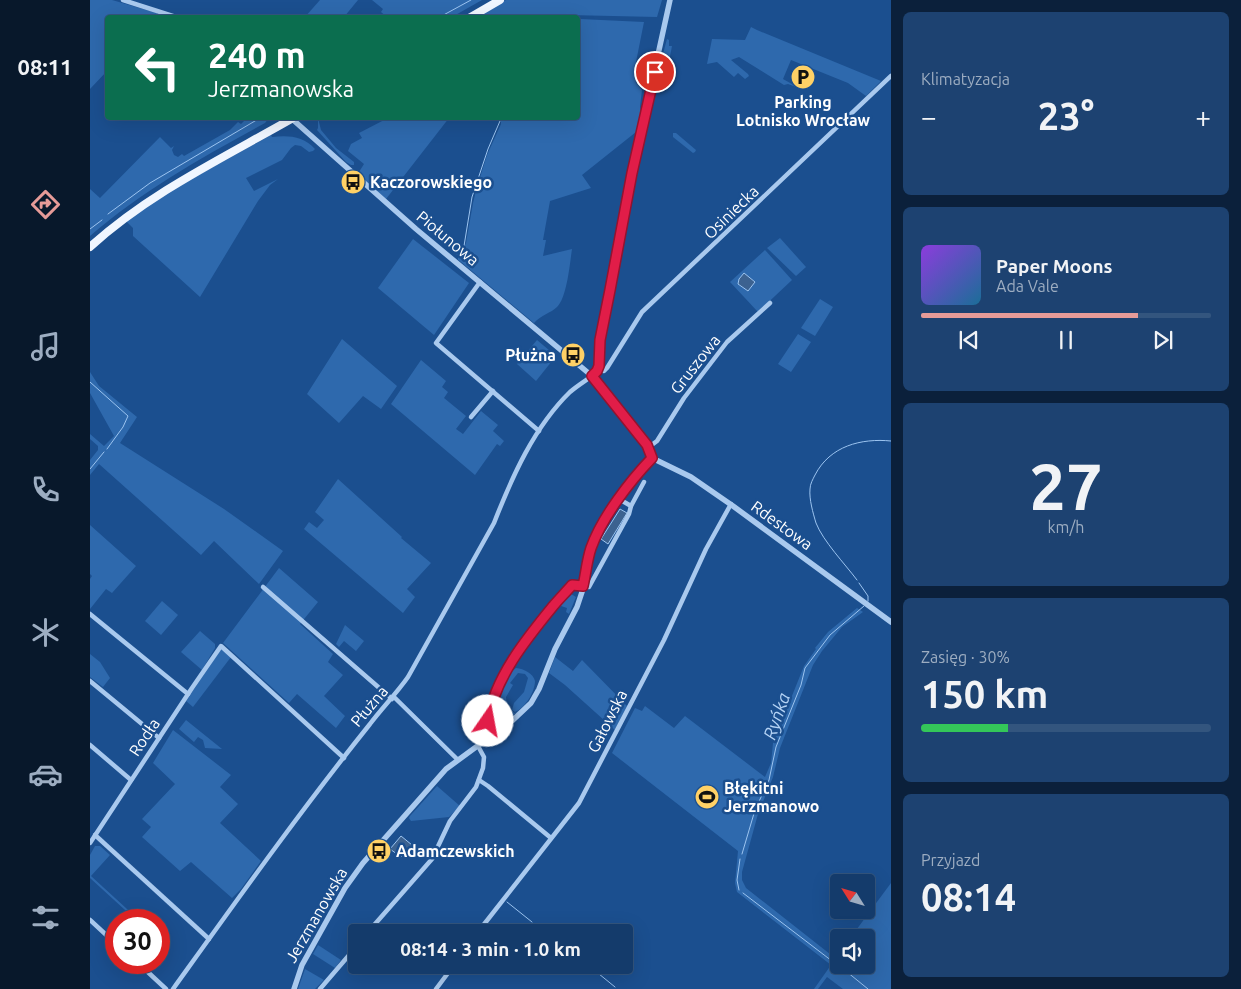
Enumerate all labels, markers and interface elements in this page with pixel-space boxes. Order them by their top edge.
icon: left [125,35,190,100]
text: 240 m [208,35,306,75]
pin [634,51,676,93]
text: 08:11 [17,54,73,79]
icon: arrive [641,58,669,86]
parking icon: Parking Lotnisko Wrocław [790,64,816,90]
text: Klimatyzacja [921,70,1010,88]
text: Jerzmanowska [208,76,354,101]
place label: Parking Lotnisko Wrocław [736,93,871,129]
text: 23° [1038,95,1094,137]
text: − [921,101,937,132]
text: + [1195,101,1211,132]
bus stop icon: Kaczorowskiego [340,169,366,195]
place label: Kaczorowskiego [370,173,492,191]
street label: Osiniecka [700,182,762,242]
icon: directions [28,187,63,222]
street label: Piołunowa [413,207,483,269]
text: Paper Moons [996,255,1113,277]
text: Ada Vale [996,277,1059,295]
icon: previous [955,326,983,354]
icon: pause [1052,326,1080,354]
icon: next [1149,326,1177,354]
icon: music [28,329,63,364]
street label: Gruszowa [666,331,724,397]
bus stop icon: Płużna [560,342,586,368]
place label: Płużna [505,346,556,364]
text: 27 [1029,449,1103,522]
icon: phone [28,472,63,507]
street label: Rdestowa [748,497,816,553]
text: km/h [1048,518,1084,536]
icon: climate [28,615,63,650]
text: Zasięg · 30% [921,648,1010,666]
text: 150 km [921,673,1048,715]
street label: Płużna [347,682,391,730]
street label: Gałowska [584,687,630,755]
water label: Ryńka [759,690,793,742]
position arrow [461,694,513,746]
street label: Rodła [125,715,163,759]
icon: car [28,757,63,792]
place label: Błękitni Jerzmanowo [724,779,819,815]
sports icon: Błękitni Jerzmanowo [694,784,720,810]
bus stop icon: Adamczewskich [366,838,392,864]
place label: Adamczewskich [396,842,515,860]
text: Przyjazd [921,851,980,869]
street label: Jerzmanowska [282,864,350,966]
north arrow [830,874,875,919]
map controls [830,874,875,974]
text: 08:14 [921,876,1016,918]
icon: filters [28,900,63,935]
speed limit sign: 30 [105,909,170,974]
button: sound [830,929,875,974]
text: 08:14 · 3 min · 1.0 km [400,938,581,960]

